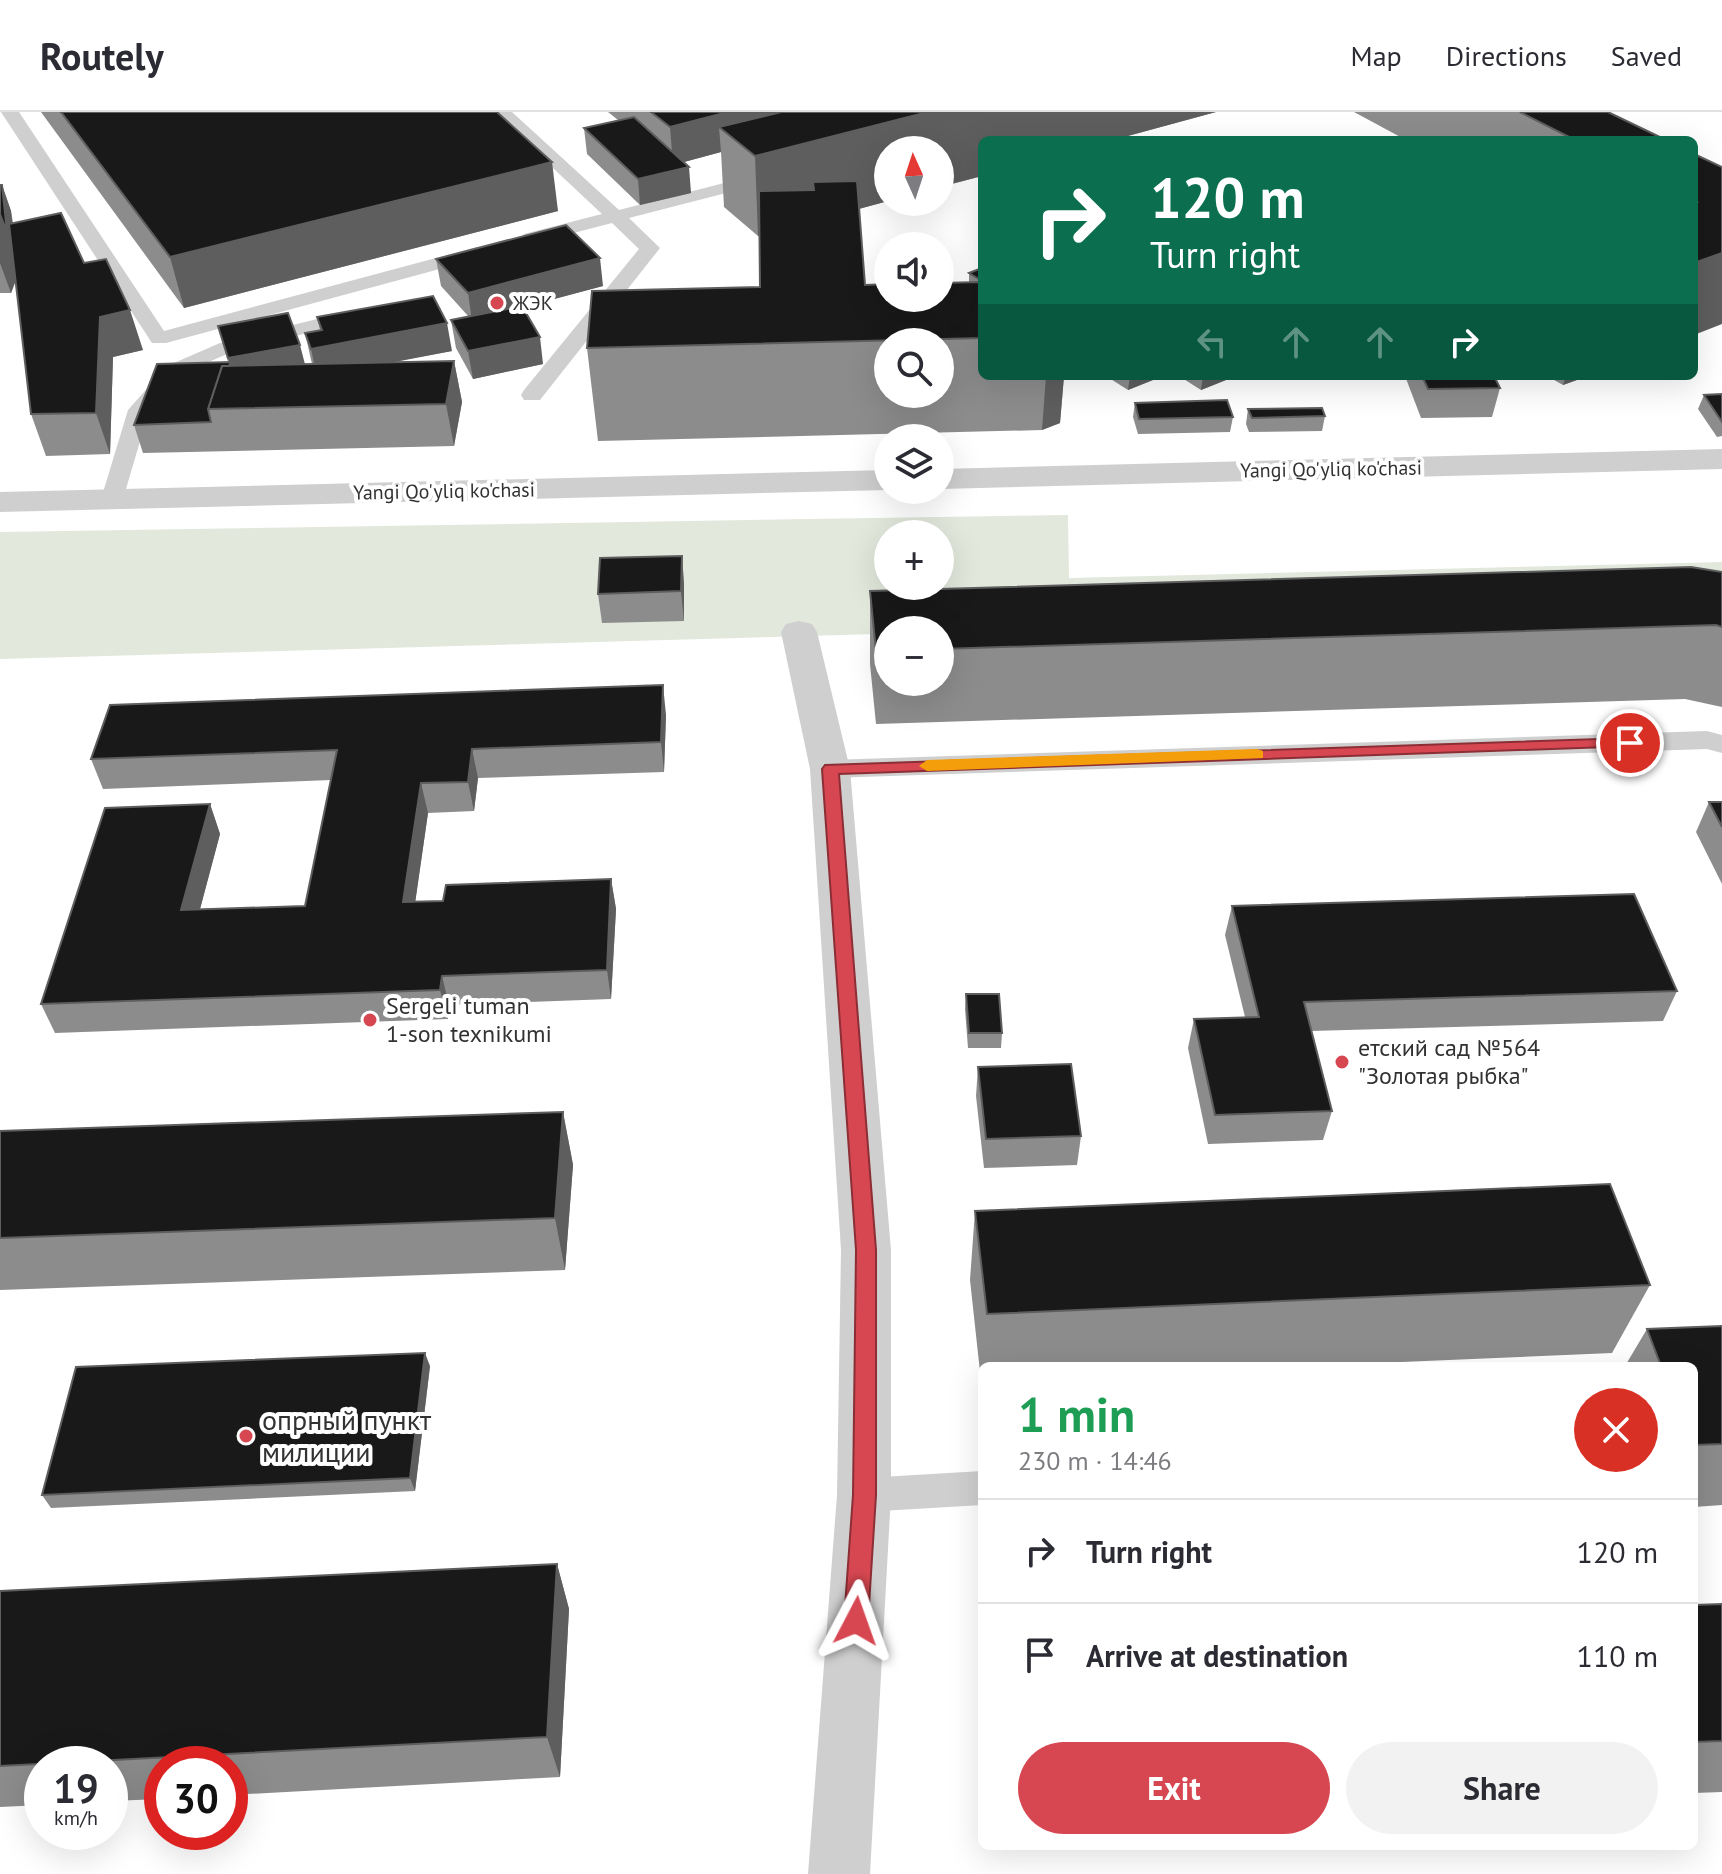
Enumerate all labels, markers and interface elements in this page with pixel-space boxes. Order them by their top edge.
text: Routely [40,31,164,80]
text: Map [1351,37,1402,74]
text: Directions [1446,37,1567,74]
text: Saved [1611,37,1682,74]
north arrow [874,136,954,216]
map controls [874,136,954,696]
text: 120 m [1150,161,1305,233]
icon: right [1018,168,1122,272]
text: Turn right [1150,231,1300,278]
button: sound [874,232,954,312]
place label: ЖЭК [512,290,553,316]
marker: ЖЭК [488,294,506,312]
icon: left [1190,320,1234,364]
icon: ahead [1274,320,1318,364]
icon: ahead [1358,320,1402,364]
icon: right [1442,320,1486,364]
button: search [874,328,954,408]
button: layers [874,424,954,504]
street label: Yangi Qo'yliq ko'chasi [1240,454,1422,484]
street label: Yangi Qo'yliq ko'chasi [353,476,535,506]
button: + [874,520,954,600]
button: − [874,616,954,696]
pin [1596,709,1664,777]
icon: arrive [1608,721,1652,765]
place label: Sergeli tuman 1-son texnikumi [386,990,552,1049]
marker: Sergeli tuman 1-son texnikumi [361,1011,379,1029]
place label: етский сад №564 "Золотая рыбка" [1358,1032,1540,1091]
marker: етский сад №564 "Золотая рыбка" [1333,1053,1351,1071]
text: 1 min [1018,1383,1135,1445]
button: close [1574,1388,1658,1472]
place label: опрный пункт милиции [262,1401,432,1470]
marker: опрный пункт милиции [237,1427,255,1445]
text: 230 m · 14:46 [1018,1444,1172,1477]
icon: right [1018,1529,1062,1573]
text: Turn right [1086,1532,1212,1571]
text: 120 m [1577,1532,1658,1571]
position arrow [814,1579,898,1663]
icon: arrive [1018,1633,1062,1677]
text: Arrive at destination [1086,1636,1348,1675]
text: 110 m [1577,1636,1658,1675]
button: Exit [1018,1742,1330,1834]
button: Share [1346,1742,1658,1834]
speed limit sign: 30 [144,1746,248,1850]
text: 19 [53,1762,99,1814]
text: km/h [54,1805,98,1831]

